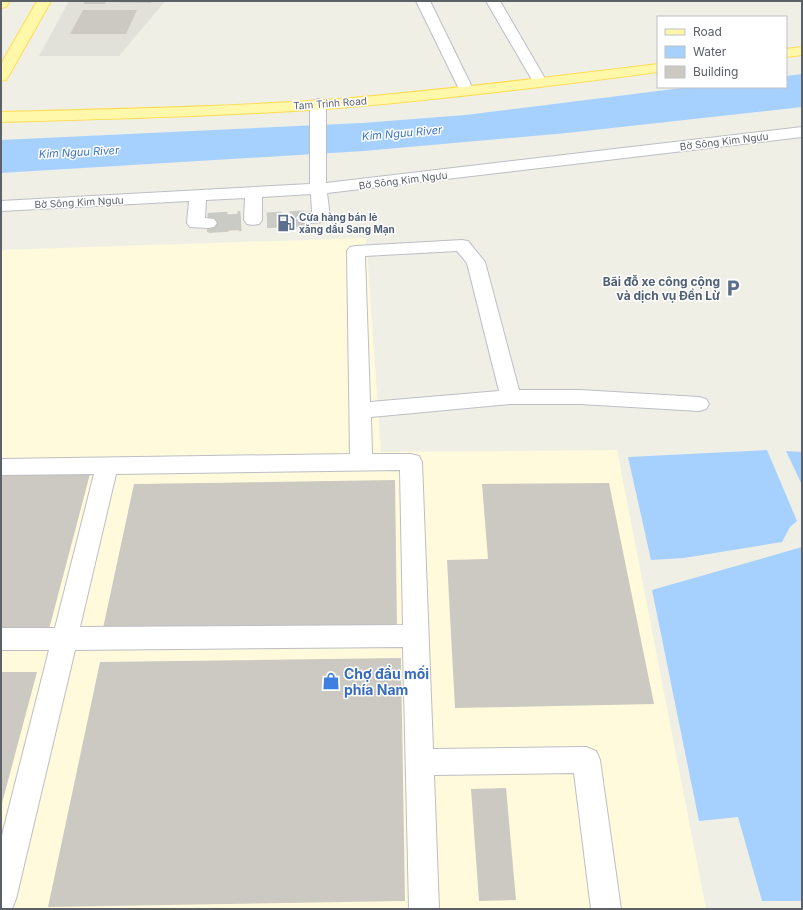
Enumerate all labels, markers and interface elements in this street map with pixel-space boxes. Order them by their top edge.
legend [657,16,787,88]
text: Road [693,24,722,39]
text: Water [693,44,727,59]
text: Building [693,64,738,79]
street label: Tam Trinh Road [293,94,367,112]
water label: Kim Nguu River [361,122,443,143]
street label: Bờ Sông Kim Ngưu [679,130,769,152]
water label: Kim Nguu River [39,143,120,161]
street label: Bờ Sông Kim Ngưu [358,169,448,191]
street label: Bờ Sông Kim Ngưu [34,194,124,210]
place label: Cửa hàng bán lẻ xăng dầu Sang Mạn [299,211,395,236]
fuel station icon: Cửa hàng bán lẻ xăng dầu Sang Mạn [276,213,296,233]
place label: Bãi đỗ xe công cộng và dịch vụ Đền Lừ [603,274,720,303]
parking icon: Bãi đỗ xe công cộng và dịch vụ Đền Lừ [723,278,743,298]
place label: Chợ đầu mối phía Nam [344,665,429,698]
shop icon: Chợ đầu mối phía Nam [321,671,341,691]

